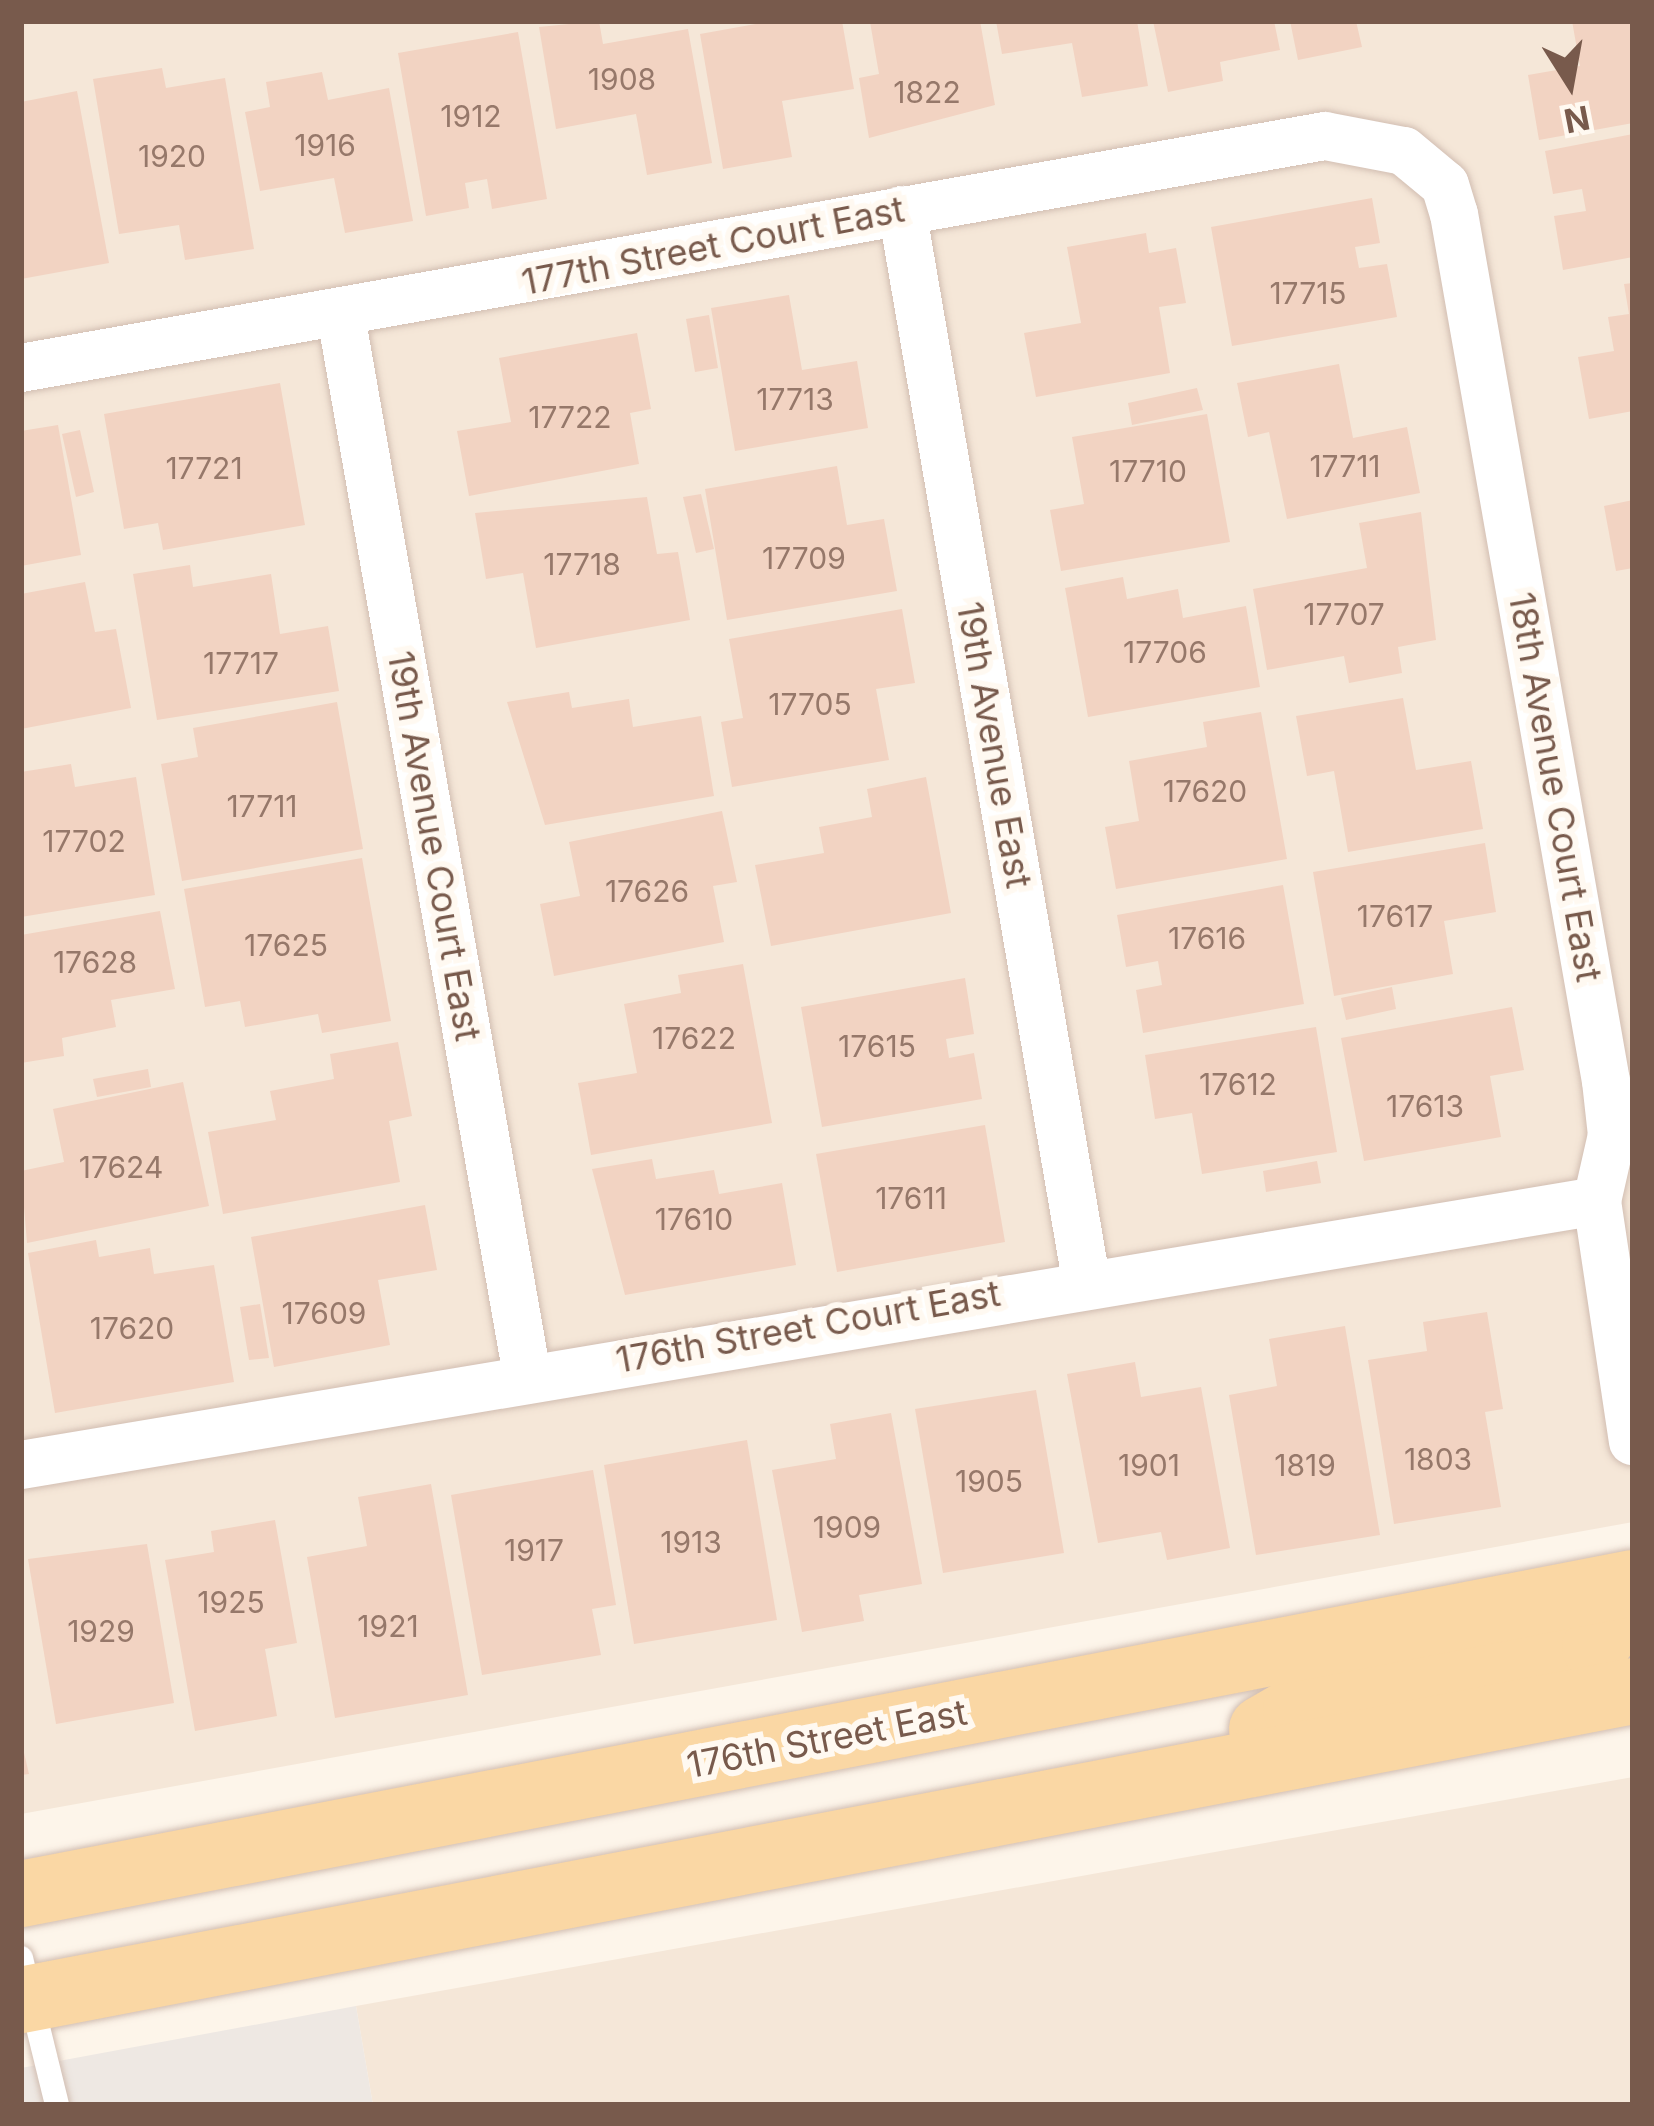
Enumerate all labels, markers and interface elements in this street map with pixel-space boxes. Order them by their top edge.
north arrow [1510,24,1630,144]
house number: 1908 [588,61,656,97]
house number: 1822 [893,74,961,110]
text: N [1561,97,1593,141]
house number: 1912 [440,98,502,134]
house number: 1916 [294,127,356,163]
house number: 1920 [138,138,206,174]
street label: 177th Street Court East [518,188,908,304]
house number: 17715 [1269,275,1347,311]
house number: 17713 [756,381,834,417]
house number: 17722 [528,399,612,435]
house number: 17711 [1309,448,1381,484]
house number: 17721 [165,450,243,486]
house number: 17710 [1109,453,1187,489]
house number: 17709 [762,540,846,576]
house number: 17718 [543,546,621,582]
street label: 18th Avenue Court East [1499,589,1611,985]
house number: 17707 [1303,596,1385,632]
street label: 19th Avenue East [948,599,1040,891]
house number: 17706 [1123,634,1207,670]
house number: 17717 [203,645,279,681]
street label: 19th Avenue Court East [378,648,490,1044]
house number: 17705 [768,686,852,722]
house number: 17620 [1163,773,1247,809]
house number: 17711 [226,788,298,824]
house number: 17702 [42,823,126,859]
house number: 17626 [605,873,689,909]
house number: 17617 [1357,898,1433,934]
house number: 17616 [1168,920,1246,956]
house number: 17625 [244,927,328,963]
house number: 17628 [53,944,137,980]
house number: 17622 [652,1020,736,1056]
house number: 17615 [838,1028,916,1064]
house number: 17612 [1199,1066,1277,1102]
house number: 17613 [1386,1088,1464,1124]
house number: 17624 [79,1149,163,1185]
house number: 17611 [875,1180,947,1216]
house number: 17610 [655,1201,733,1237]
street label: 176th Street Court East [612,1272,1004,1382]
house number: 17609 [282,1295,366,1331]
house number: 17620 [90,1310,174,1346]
house number: 1803 [1404,1441,1472,1477]
house number: 1901 [1118,1447,1180,1483]
house number: 1819 [1274,1447,1336,1483]
house number: 1905 [955,1463,1023,1499]
house number: 1909 [813,1509,881,1545]
house number: 1913 [660,1524,722,1560]
house number: 1917 [504,1532,564,1568]
house number: 1925 [197,1584,265,1620]
house number: 1921 [357,1608,419,1644]
house number: 1929 [67,1613,135,1649]
street label: 176th Street East [683,1691,971,1787]

